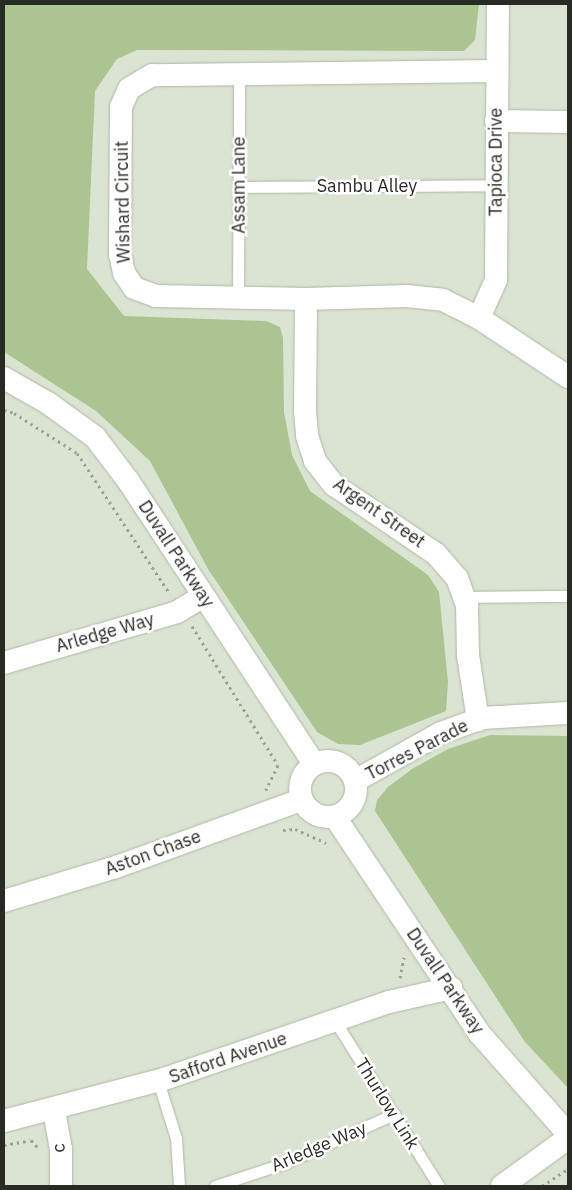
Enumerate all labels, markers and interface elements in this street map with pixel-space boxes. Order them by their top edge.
street label: Tapioca Drive [485,108,507,216]
street label: Assam Lane [228,136,250,234]
street label: Wishard Circuit [111,141,135,263]
street label: Sambu Alley [317,175,417,197]
street label: Argent Street [329,473,429,553]
street label: Duvall Parkway [133,496,219,612]
street label: Arledge Way [53,609,157,657]
street label: Torres Parade [362,715,472,785]
street label: Aston Chase [102,826,204,880]
street label: Duvall Parkway [402,924,488,1038]
street label: Safford Avenue [166,1028,290,1088]
street label: Thurlow Link [350,1054,424,1154]
street label: Arledge Way [268,1117,370,1177]
street label: c [48,1142,70,1154]

